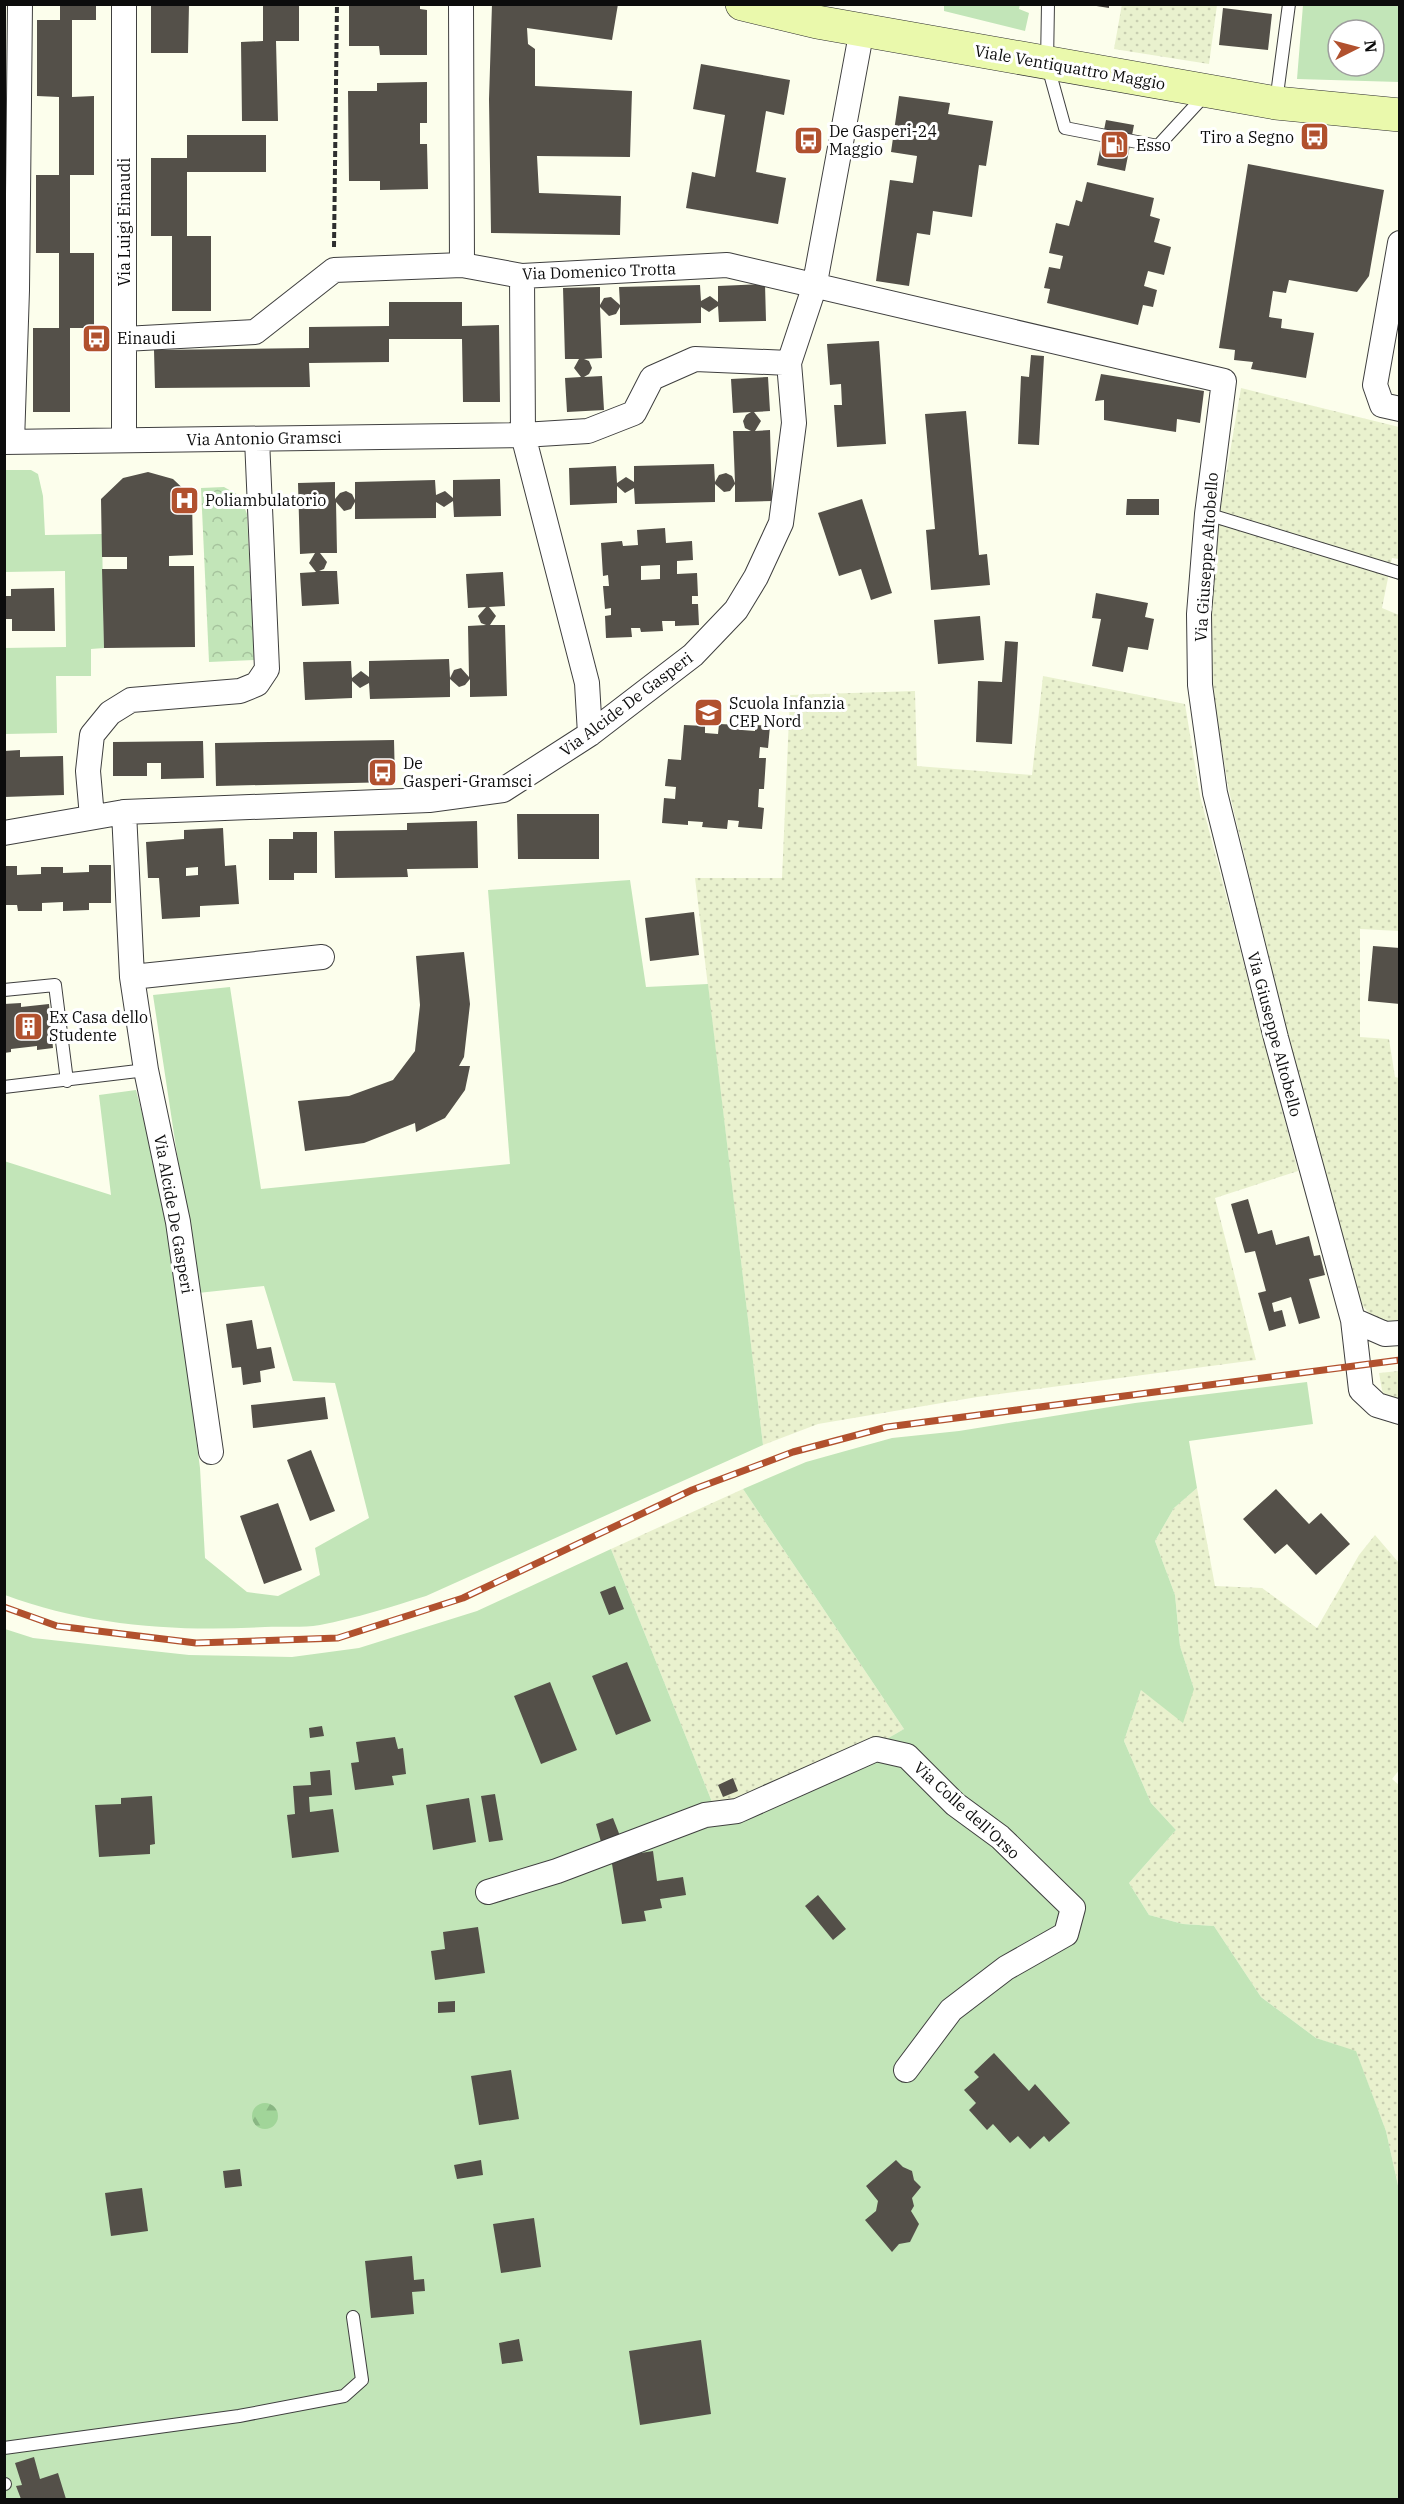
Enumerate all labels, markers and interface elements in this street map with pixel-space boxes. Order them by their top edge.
north arrow [1326,18,1386,78]
text: N [1360,39,1382,54]
street label: Viale Ventiquattro Maggio [973,40,1167,94]
place label: De Gasperi-24 Maggio [829,121,937,159]
bus stop icon: Tiro a Segno [1299,121,1331,153]
bus stop icon: De Gasperi-24 Maggio [792,124,824,156]
place label: Tiro a Segno [1200,127,1294,147]
fuel station icon: Esso [1099,129,1131,161]
place label: Esso [1136,135,1171,155]
street label: Via Luigi Einaudi [114,158,134,286]
street label: Via Domenico Trotta [522,258,677,284]
bus stop icon: Einaudi [80,322,112,354]
place label: Einaudi [117,328,176,348]
street label: Via Antonio Gramsci [186,427,342,449]
street label: Via Giuseppe Altobello [1190,472,1222,642]
hospital icon: Poliambulatorio [168,484,200,516]
place label: Poliambulatorio [205,490,326,510]
street label: Via Alcide De Gasperi [556,648,696,760]
place label: Scuola Infanzia CEP Nord [729,693,845,731]
school or university icon: Scuola Infanzia CEP Nord [692,696,724,728]
place label: De Gasperi-Gramsci [403,753,532,791]
bus stop icon: De Gasperi-Gramsci [366,756,398,788]
street label: Via Giuseppe Altobello [1243,949,1307,1119]
place label: Ex Casa dello Studente [49,1007,148,1045]
building icon: Ex Casa dello Studente [12,1010,44,1042]
street label: Via Alcide De Gasperi [150,1133,198,1295]
street label: Via Colle dell'Orso [910,1757,1024,1863]

